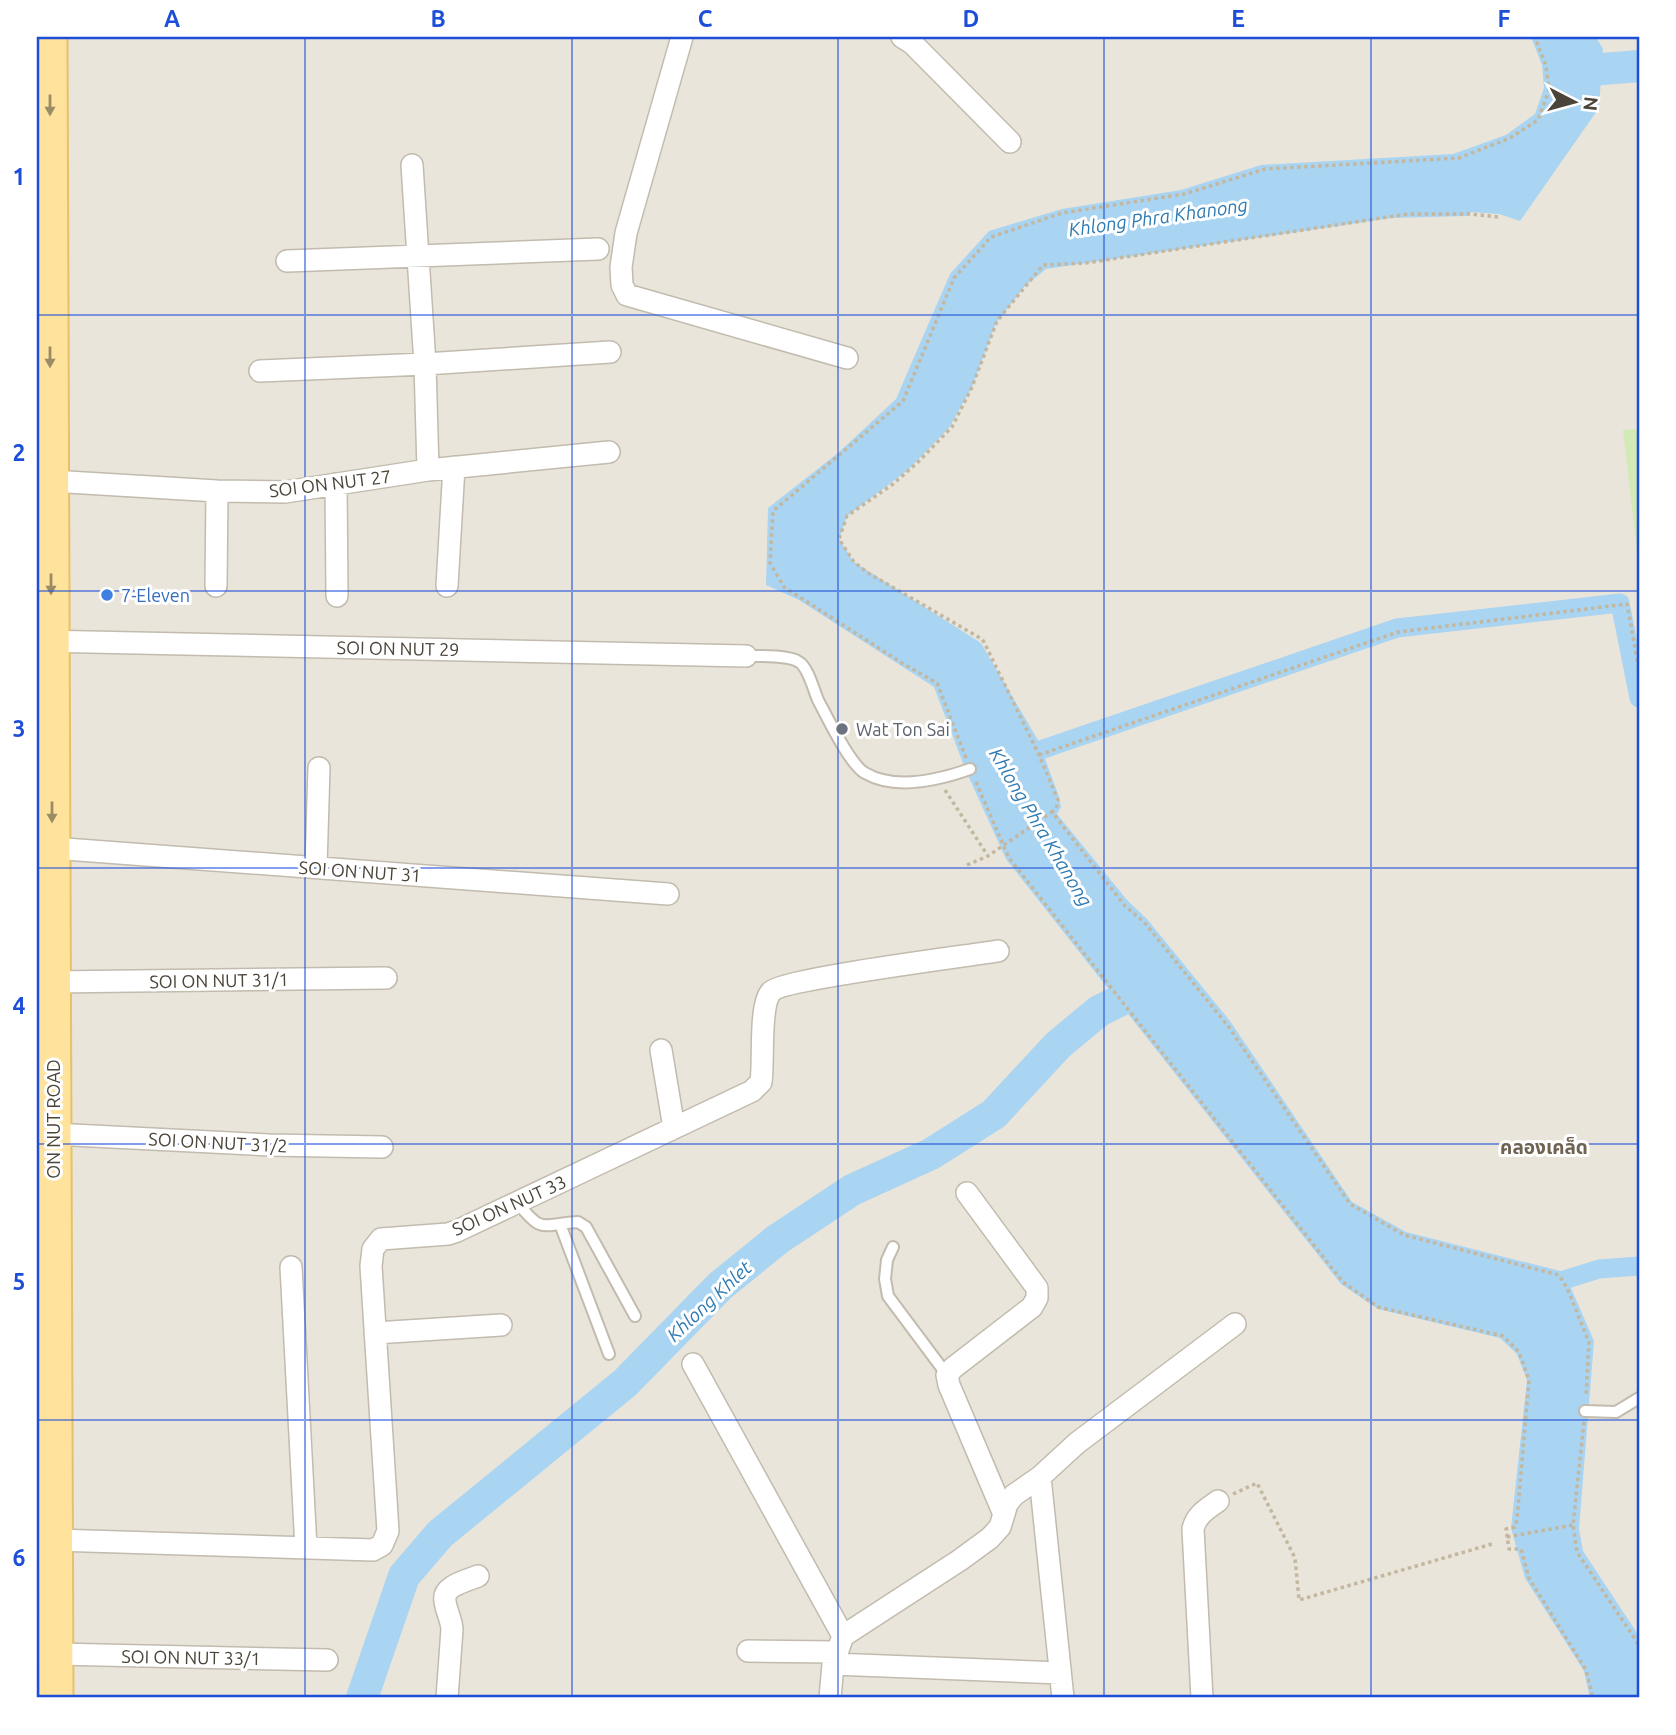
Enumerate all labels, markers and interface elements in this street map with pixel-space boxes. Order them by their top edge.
text: A [164,6,180,31]
text: B [430,6,446,31]
text: C [698,6,713,31]
text: D [963,6,979,31]
text: E [1231,6,1245,31]
text: F [1498,6,1511,31]
north arrow [1540,66,1610,136]
one-way arrow [44,94,56,116]
text: N [1579,96,1603,112]
text: 1 [13,164,25,189]
water label: Khlong Phra Khanong [1067,194,1249,240]
one-way arrow [44,346,56,368]
text: 2 [13,440,25,465]
street label: SOI ON NUT 27 [268,466,392,500]
one-way arrow [45,574,57,596]
place label: 7-Eleven [121,585,190,605]
marker: 7-Eleven [99,587,115,603]
street label: SOI ON NUT 29 [337,637,459,659]
text: 3 [13,716,25,741]
place label: Wat Ton Sai [856,719,950,739]
marker: Wat Ton Sai [834,721,850,737]
water label: Khlong Phra Khanong [985,744,1097,910]
one-way arrow [46,801,58,823]
street label: SOI ON NUT 31 [298,857,422,885]
street label: SOI ON NUT 31/1 [149,969,289,991]
text: 4 [13,993,26,1018]
street label: ON NUT ROAD [43,1059,63,1179]
street label: SOI ON NUT 31/2 [148,1128,288,1156]
district label: คลองเคล็ด [1500,1136,1588,1158]
street label: SOI ON NUT 33 [449,1171,569,1239]
water label: Khlong Khlet [662,1256,756,1346]
text: 5 [13,1269,25,1294]
text: 6 [13,1545,26,1570]
street label: SOI ON NUT 33/1 [121,1646,261,1668]

